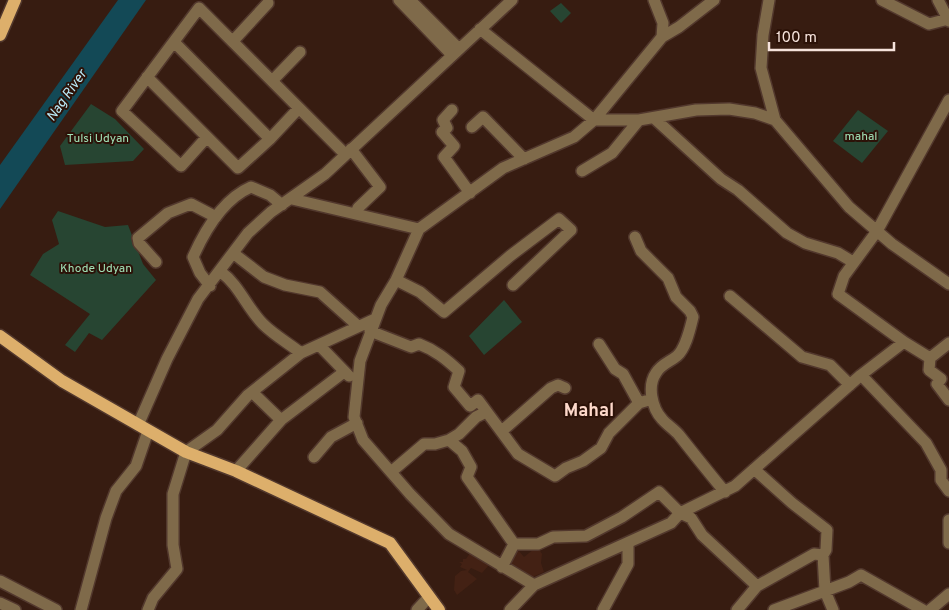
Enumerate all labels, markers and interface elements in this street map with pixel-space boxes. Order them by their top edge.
scale bar [769,20,894,52]
text: 100 m [776,29,817,48]
water label: Nag River [43,65,92,125]
park label: mahal [845,129,877,145]
park label: Tulsi Udyan [67,131,129,147]
park label: Khode Udyan [60,261,132,277]
district label: Mahal [564,400,614,423]

